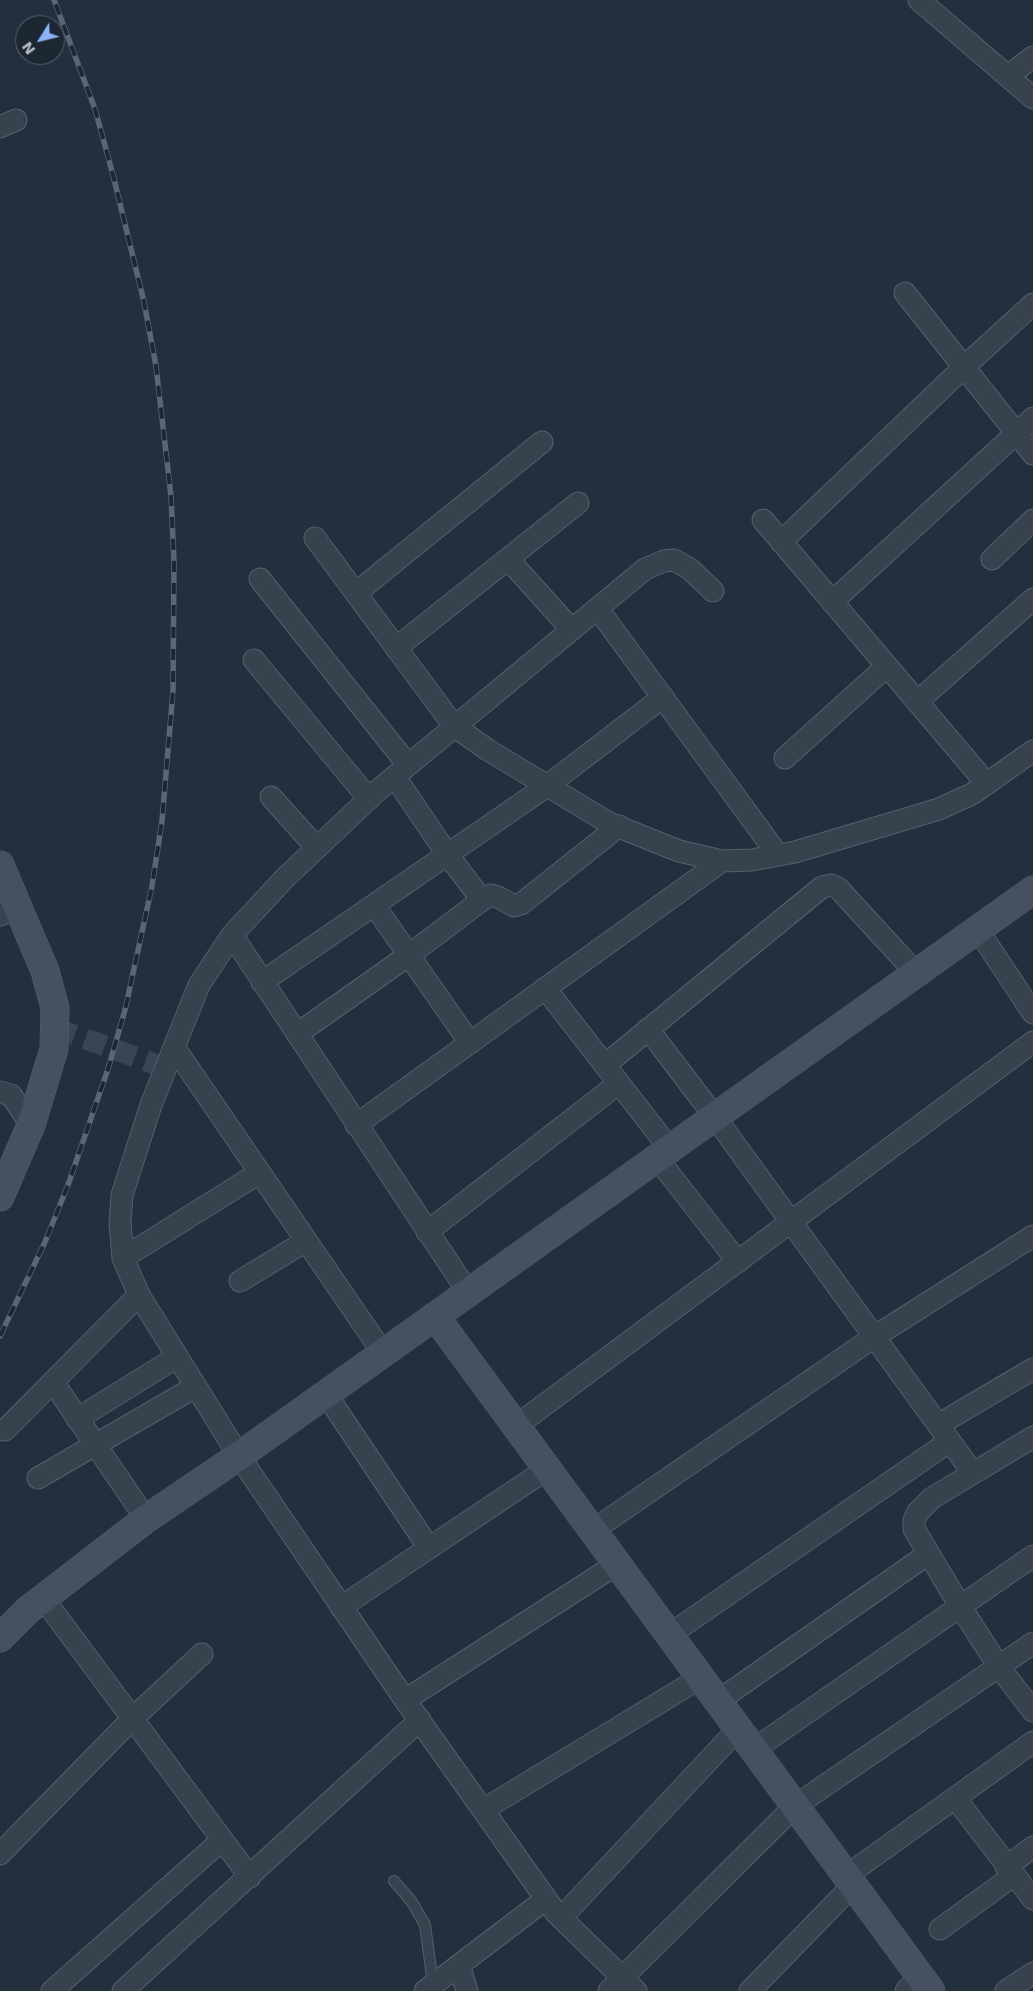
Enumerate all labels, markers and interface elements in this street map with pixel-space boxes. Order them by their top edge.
north arrow [15,15,65,65]
text: N [19,39,39,58]

